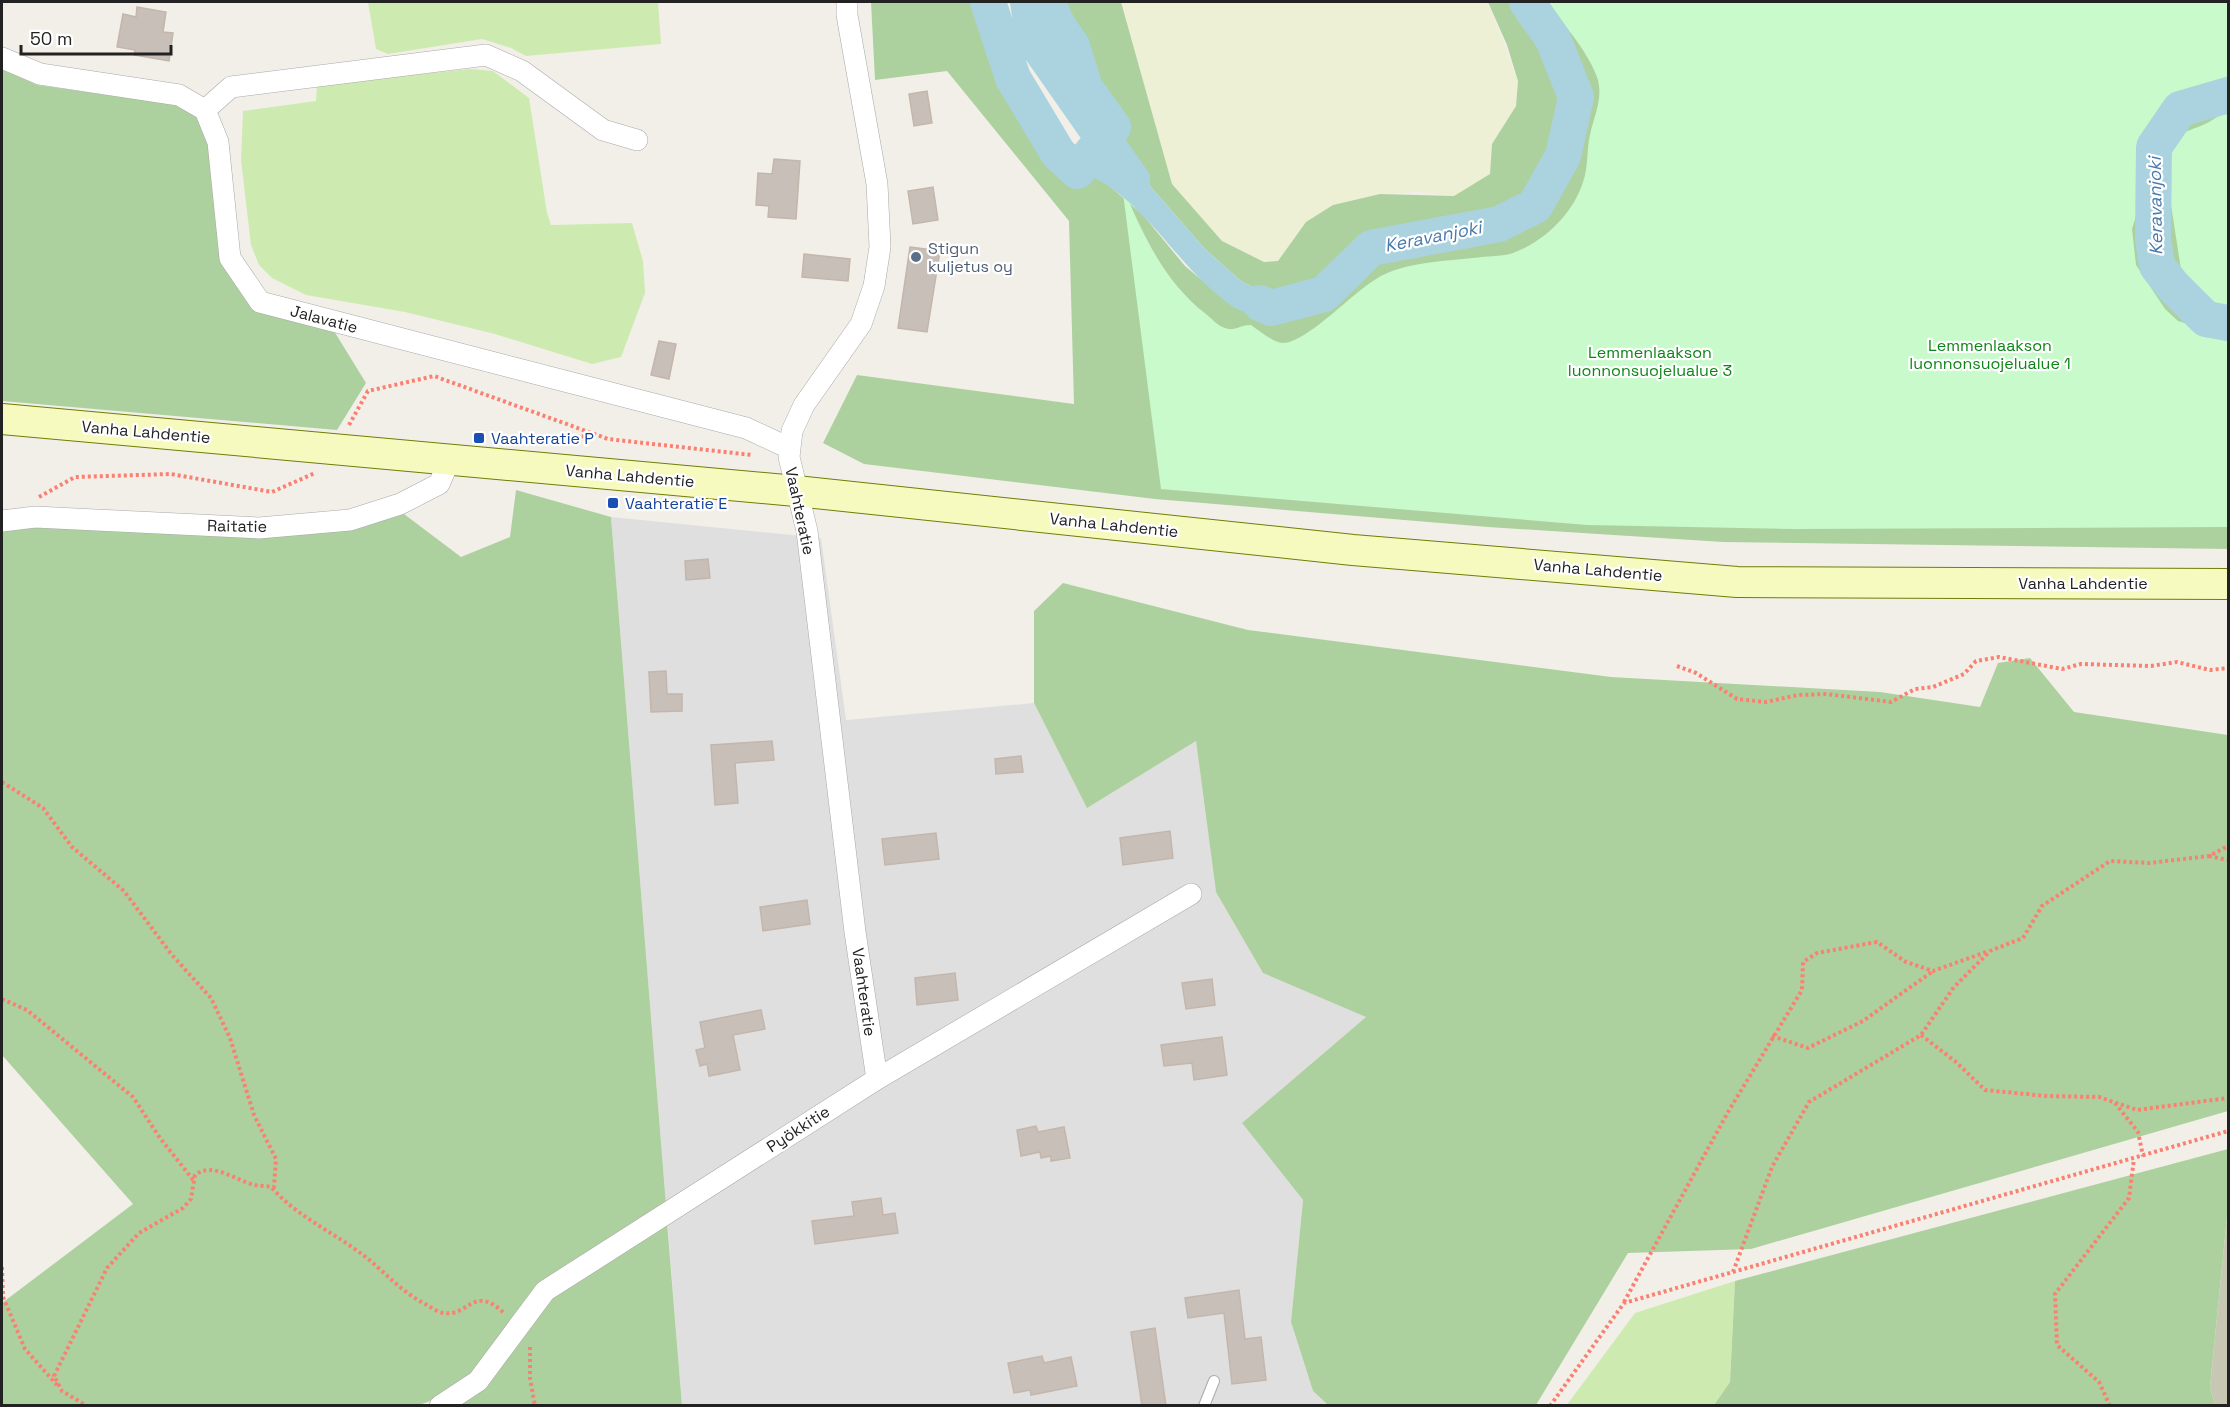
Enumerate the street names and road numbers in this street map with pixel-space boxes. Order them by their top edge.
street label: Jalavatie [288,300,360,338]
street label: Vanha Lahdentie [81,416,211,448]
street label: Vanha Lahdentie [565,460,695,492]
street label: Vaahteratie [780,465,820,557]
street label: Vanha Lahdentie [1049,508,1179,542]
street label: Raitatie [207,515,267,537]
street label: Vanha Lahdentie [1533,554,1663,586]
street label: Vanha Lahdentie [2018,573,2148,594]
street label: Vaahteratie [847,946,881,1038]
street label: Pyökkitie [762,1101,834,1157]

